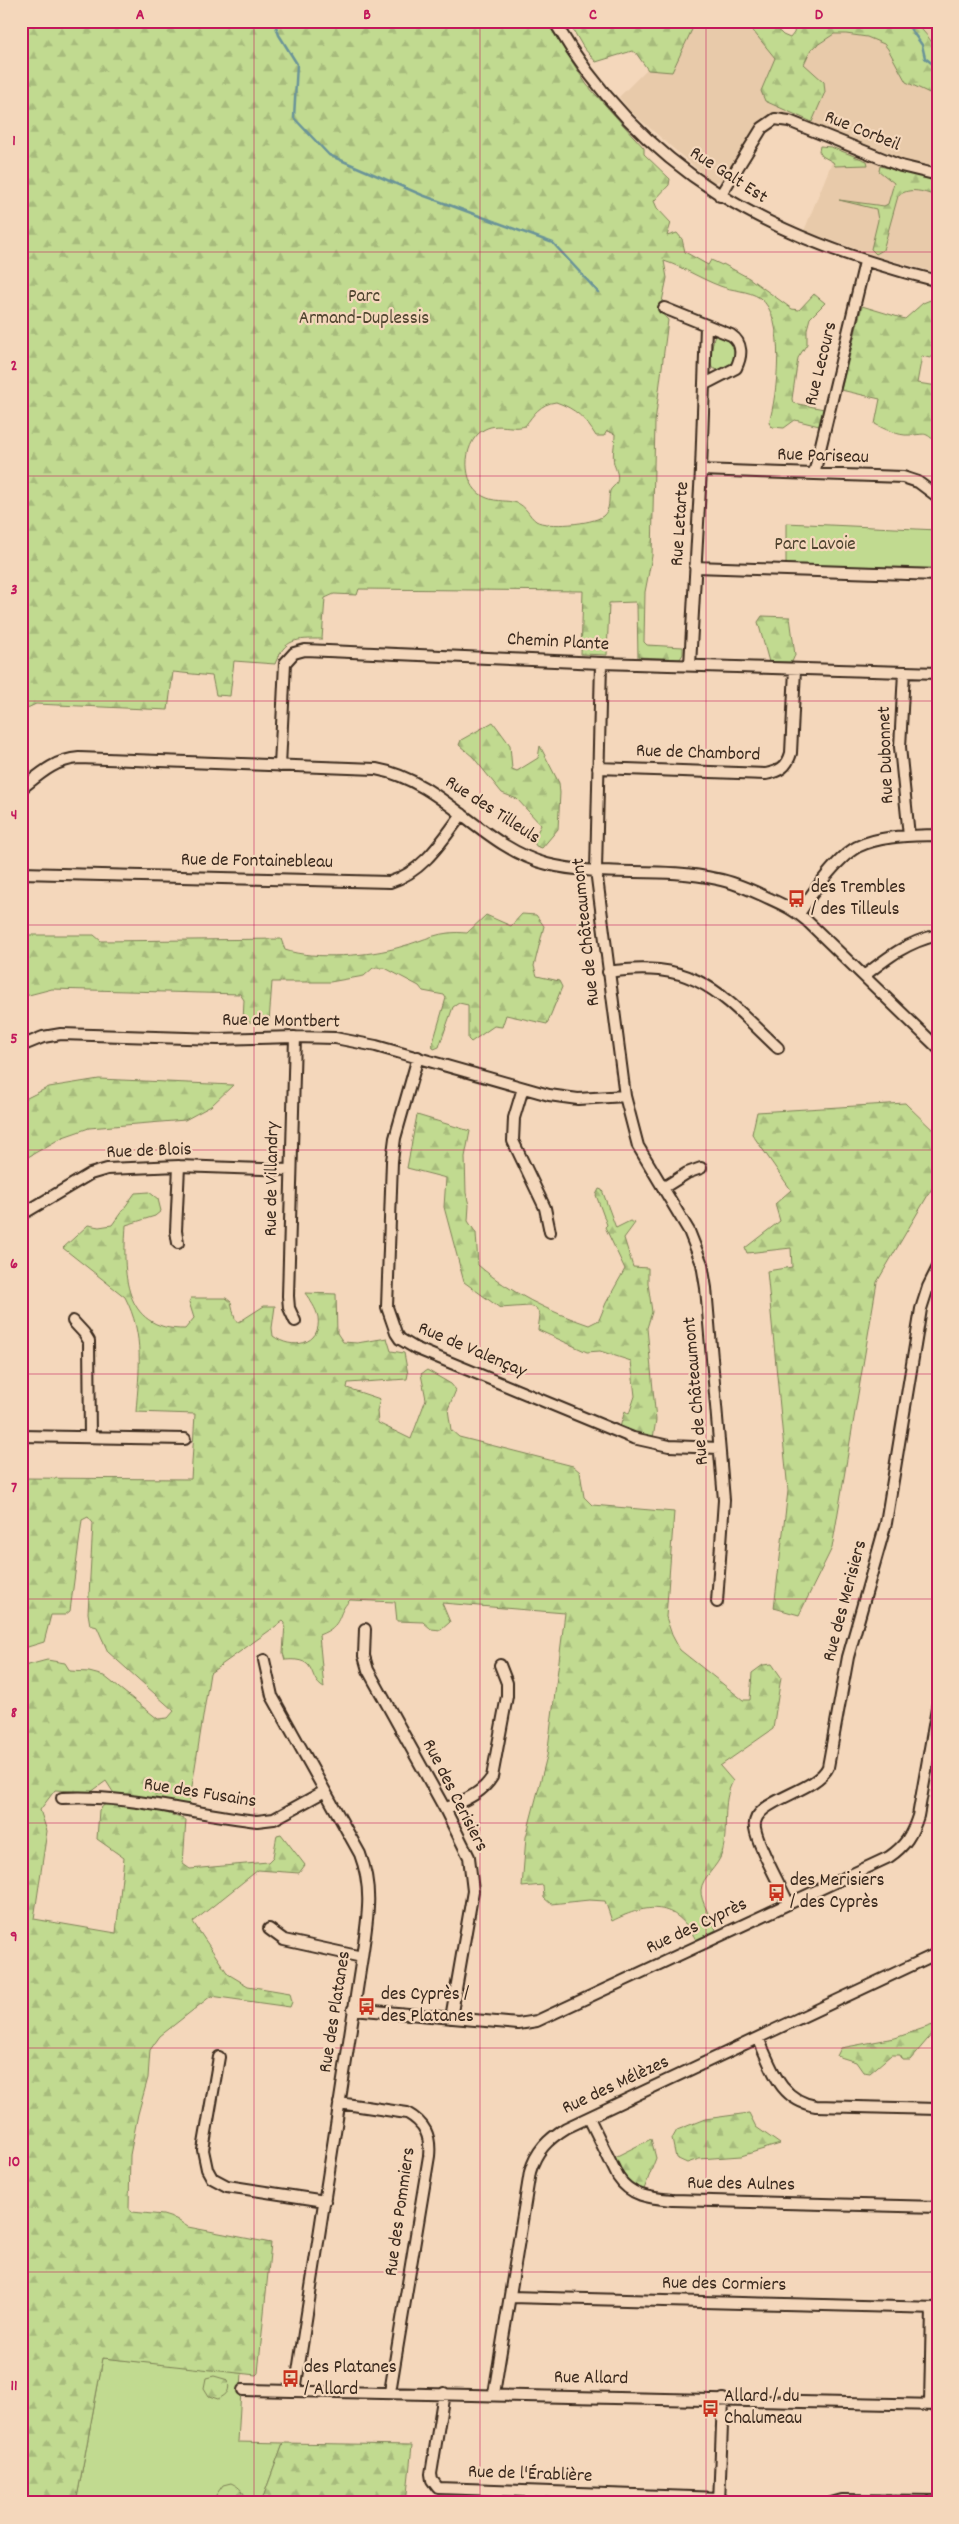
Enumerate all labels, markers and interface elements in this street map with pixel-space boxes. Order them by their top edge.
text: A [136,4,145,27]
text: B [363,4,371,27]
text: C [589,4,597,27]
text: D [815,4,824,27]
street label: Rue Corbeil [820,105,904,160]
text: 1 [12,130,16,153]
street label: Rue Galt Est [684,141,772,211]
park label: Parc Armand-Duplessis [299,284,429,333]
street label: Rue Lecours [799,319,845,409]
text: 2 [11,355,18,378]
street label: Rue Pariseau [777,442,869,472]
street label: Rue Letarte [665,481,697,567]
park label: Parc Lavoie [774,532,856,559]
text: 3 [10,579,18,602]
street label: Chemin Plante [506,627,610,659]
street label: Rue Dubonnet [872,706,902,804]
street label: Rue de Chambord [635,738,761,770]
street label: Rue des Tilleuls [439,770,545,852]
text: 4 [11,804,17,827]
street label: Rue de Fontainebleau [181,847,333,877]
street label: Rue de Châteaumont [566,856,608,1008]
place label: des Trembles / des Tilleuls [811,875,906,924]
bus stop icon: des Trembles / des Tilleuls [787,889,807,909]
street label: Rue de Montbert [222,1007,340,1037]
text: 5 [10,1028,18,1051]
street label: Rue de Villandry [259,1121,288,1237]
street label: Rue de Blois [106,1137,192,1167]
text: 6 [10,1253,18,1276]
street label: Rue de Valençay [413,1316,531,1386]
street label: Rue de Châteaumont [677,1316,717,1466]
text: 7 [11,1477,17,1500]
street label: Rue des Merisiers [817,1537,875,1665]
text: 8 [11,1702,18,1725]
street label: Rue des Cerisiers [414,1735,494,1857]
street label: Rue des Fusains [142,1772,258,1816]
place label: des Merisiers / des Cyprès [790,1868,885,1917]
bus stop icon: des Merisiers / des Cyprès [766,1882,786,1902]
street label: Rue des Cyprès [642,1892,752,1962]
text: 9 [10,1926,18,1949]
street label: Rue des Platanes [313,1949,359,2075]
place label: des Cyprès / des Platanes [381,1982,474,2031]
bus stop icon: des Cyprès / des Platanes [357,1996,377,2016]
street label: Rue des Mélèzes [558,2049,674,2123]
street label: Rue des Pommiers [379,2146,423,2278]
text: 10 [8,2151,20,2174]
street label: Rue des Aulnes [687,2171,795,2199]
street label: Rue des Cormiers [661,2270,787,2300]
place label: des Platanes / Allard [304,2355,397,2404]
street label: Rue Allard [554,2365,628,2393]
bus stop icon: des Platanes / Allard [280,2369,300,2389]
text: 11 [10,2375,18,2398]
place label: Allard / du Chalumeau [724,2384,802,2433]
bus stop icon: Allard / du Chalumeau [700,2398,720,2418]
street label: Rue de l'Érablière [467,2459,593,2491]

